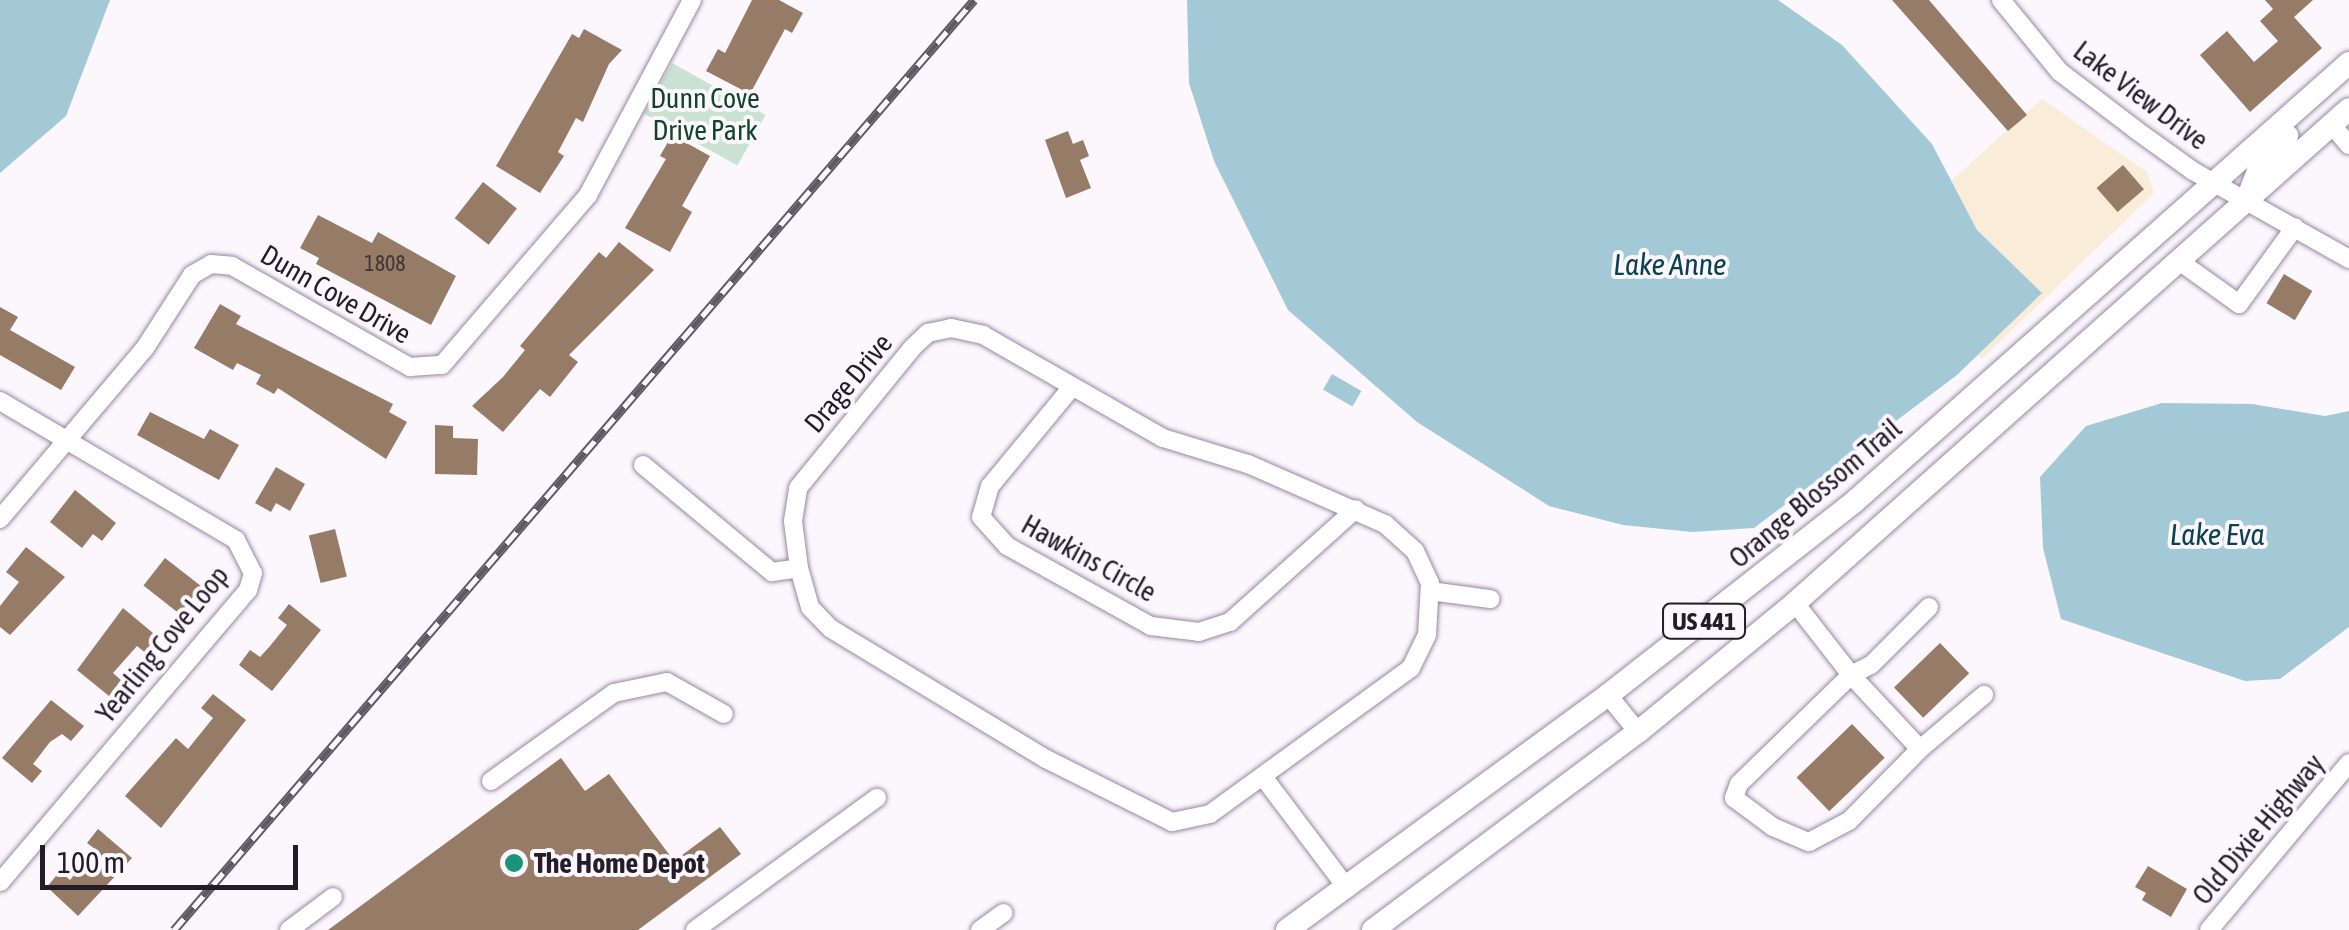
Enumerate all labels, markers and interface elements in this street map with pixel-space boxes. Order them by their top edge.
street label: Lake View Drive [2067,34,2215,156]
park label: Dunn Cove Drive Park [650,81,760,147]
street label: Dunn Cove Drive [255,237,417,351]
water label: Lake Anne [1613,246,1727,282]
house number: 1808 [364,251,406,277]
street label: Drage Drive [797,327,899,439]
street label: Orange Blossom Trail [1722,411,1908,575]
street label: Hawkins Circle [1016,507,1162,609]
water label: Lake Eva [2170,516,2264,552]
street label: Yearling Cove Loop [89,559,235,729]
road number: US 441 [1662,601,1746,641]
street label: Old Dixie Highway [2185,747,2331,911]
scale bar [45,825,302,887]
text: 100 m [57,845,125,879]
place label: The Home Depot [534,846,705,880]
marker: The Home Depot [503,852,525,874]

